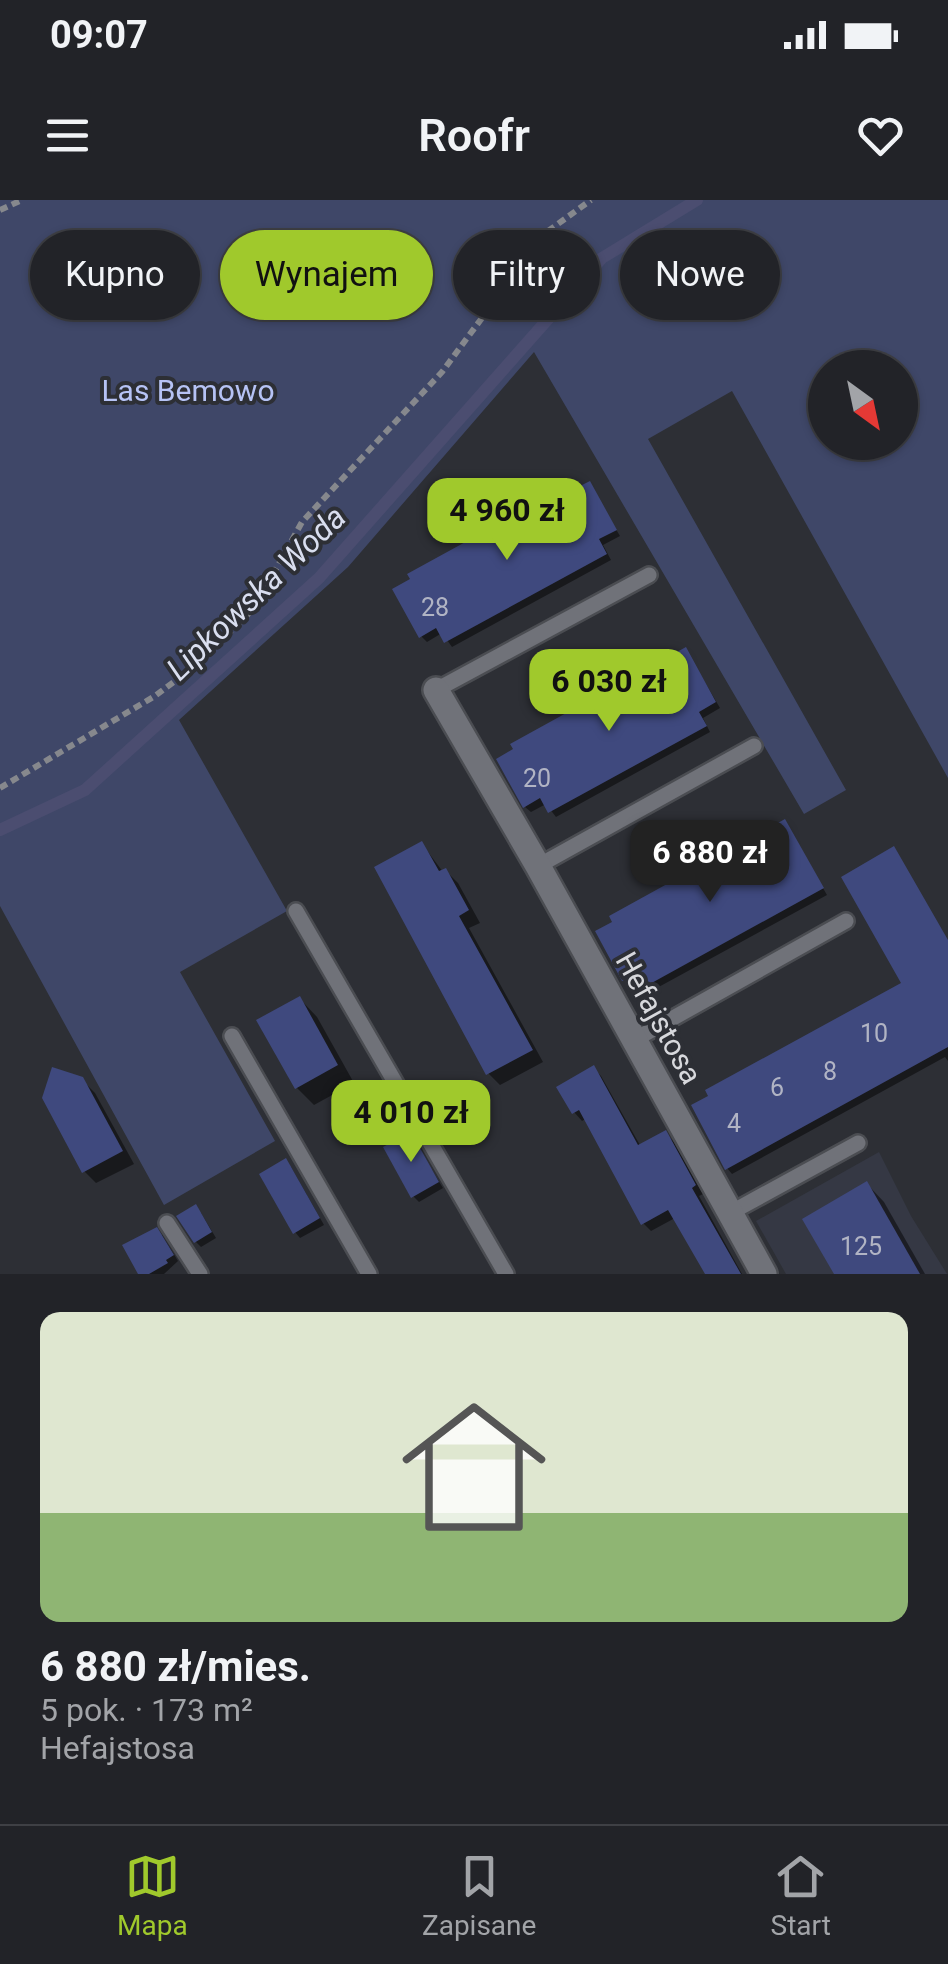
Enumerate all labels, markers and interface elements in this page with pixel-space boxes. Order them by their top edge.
text: 09:07 [50,13,148,57]
icon: menu [40,108,95,163]
icon: heart [853,108,908,163]
text: Roofr [418,109,530,162]
chip: Kupno [30,230,200,320]
chip: Wynajem [220,230,433,320]
chip: Filtry [453,230,600,320]
chip: Nowe [620,230,780,320]
north arrow [808,350,918,460]
map controls [808,350,918,460]
park label: Las Bemowo [101,373,275,408]
pin: 4 960 zł [404,478,610,563]
text: 4 960 zł [449,491,565,529]
water label: Lipkowska Woda [159,498,353,688]
house number: 28 [421,593,449,622]
pin: 6 030 zł [506,649,712,734]
text: 6 030 zł [551,662,667,700]
house number: 20 [523,764,551,793]
pin: 6 880 zł [607,820,813,905]
text: 6 880 zł [652,833,768,871]
street label: Hefajstosa [609,946,709,1090]
house number: 10 [860,1019,888,1048]
house number: 8 [823,1057,837,1086]
house number: 6 [770,1073,784,1102]
pin: 4 010 zł [308,1080,514,1165]
text: 4 010 zł [353,1093,469,1131]
house number: 4 [727,1109,741,1138]
house number: 125 [840,1232,882,1261]
icon: home [384,1377,564,1557]
text: 6 880 zł/mies. [40,1642,311,1691]
text: 5 pok. · 173 m² [40,1691,253,1729]
text: Hefajstosa [40,1729,195,1767]
tab: Mapa [117,1849,188,1942]
tab: Zapisane [422,1849,536,1942]
tab: Start [771,1849,831,1942]

